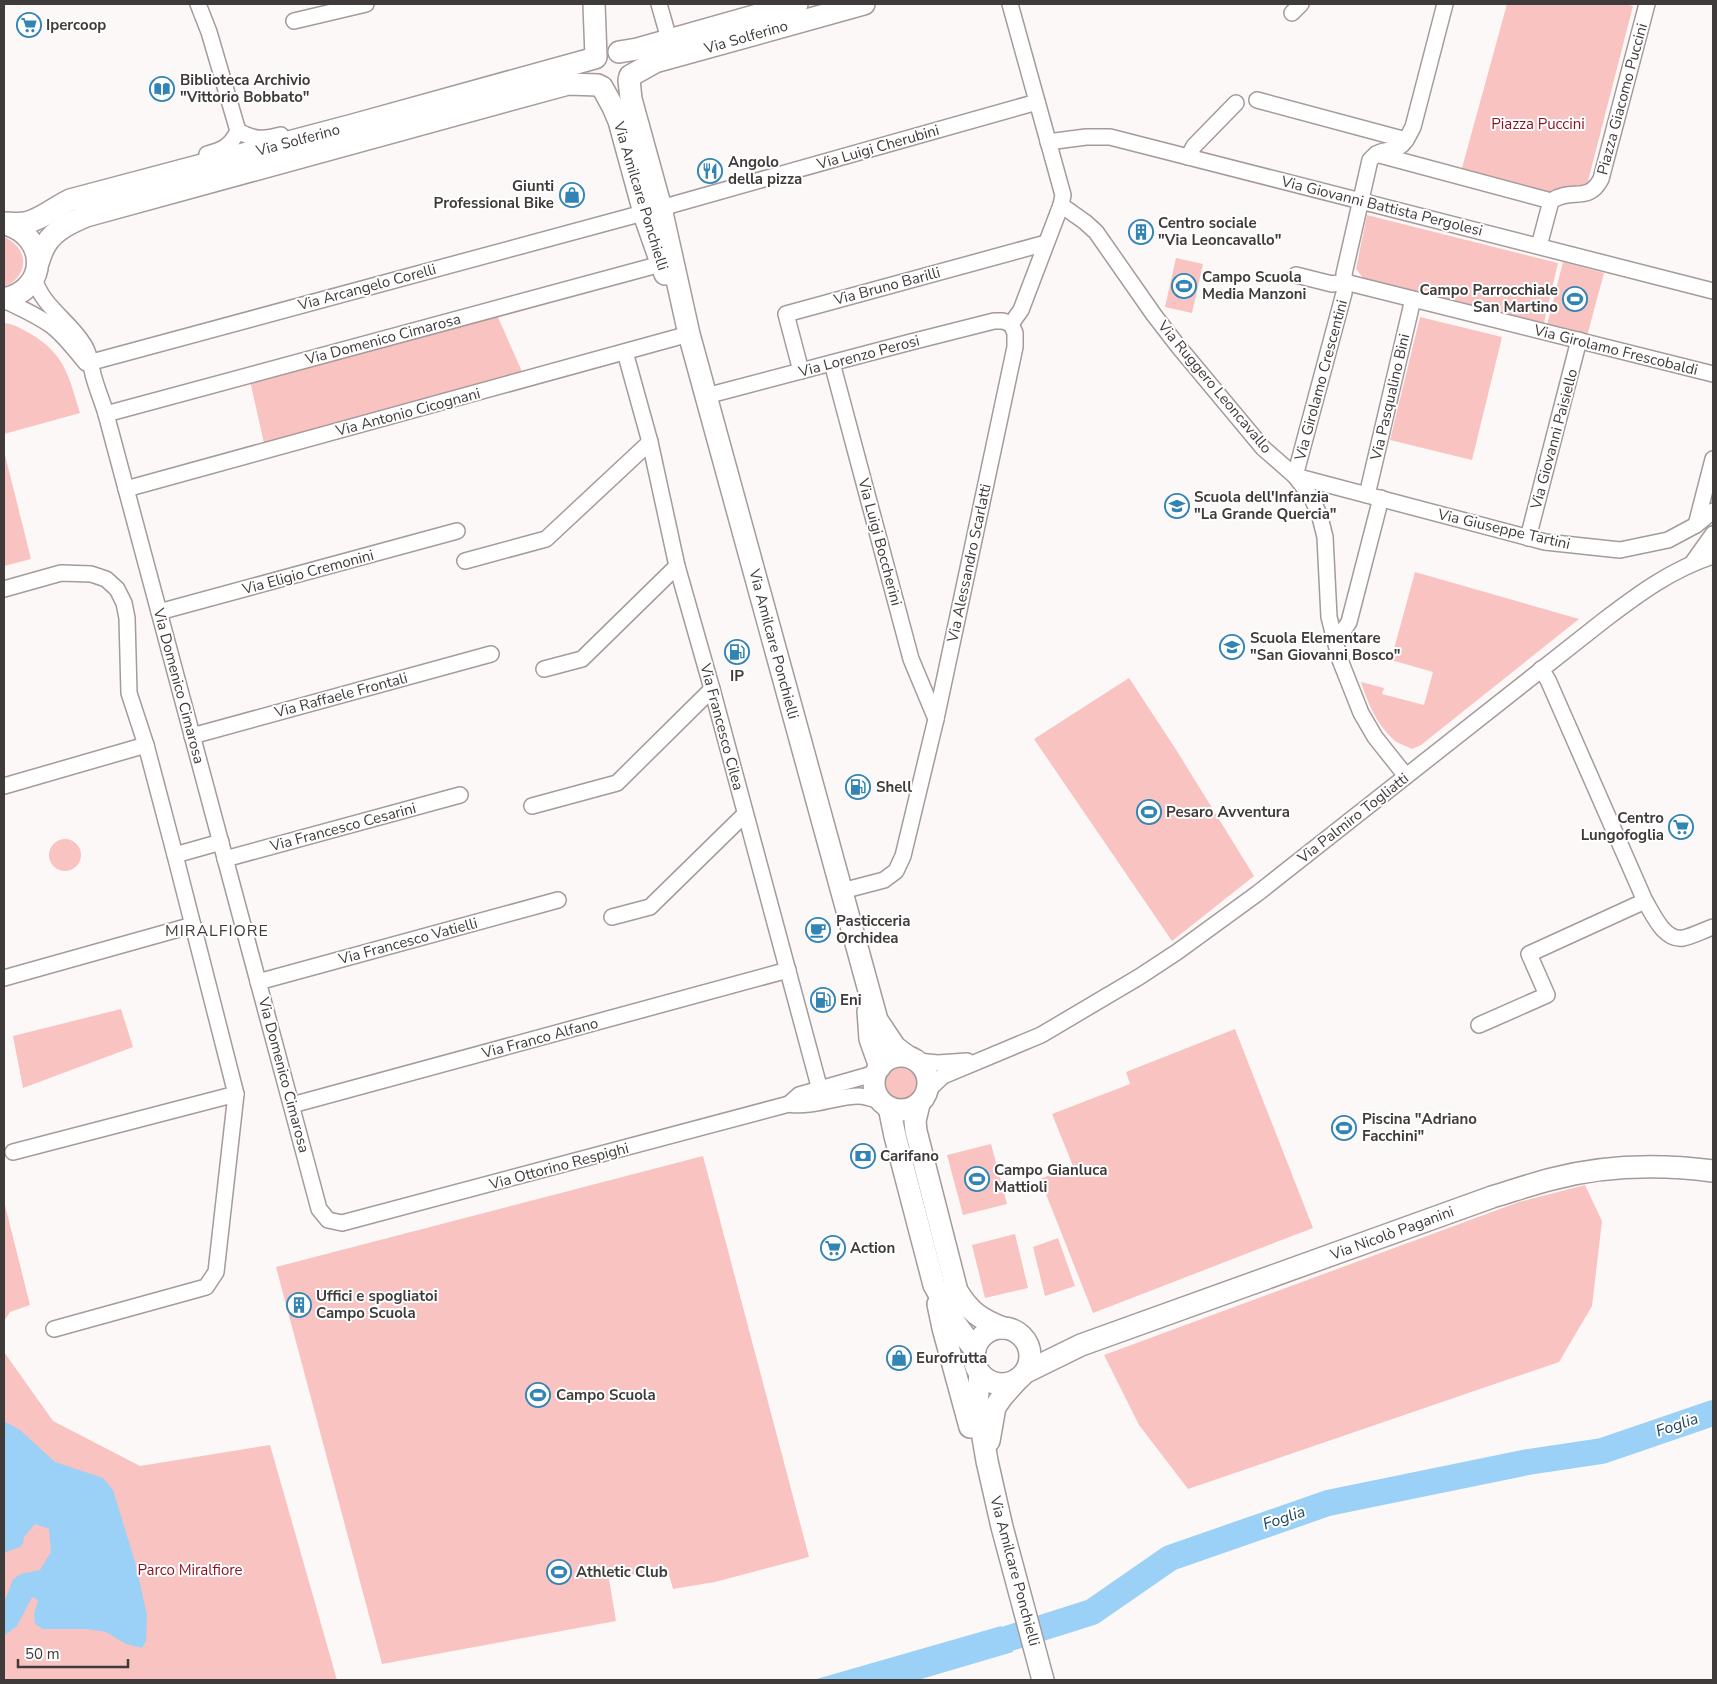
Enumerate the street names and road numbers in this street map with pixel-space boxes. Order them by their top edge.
street label: Via Solferino [701,16,790,59]
street label: Piazza Giacomo Puccini [1592,21,1652,177]
street label: Via Amilcare Ponchielli [609,118,673,273]
street label: Via Solferino [253,119,342,161]
street label: Via Luigi Cherubini [814,120,941,174]
street label: Via Giovanni Battista Pergolesi [1278,171,1485,241]
street label: Via Arcangelo Corelli [295,259,438,315]
street label: Via Bruno Barilli [831,262,943,310]
street label: Via Girolamo Crescentini [1290,297,1352,464]
street label: Via Domenico Cimarosa [302,309,463,370]
street label: Via Ruggero Leoncavallo [1153,316,1276,458]
street label: Via Girolamo Frescobaldi [1531,320,1700,380]
street label: Via Lorenzo Perosi [795,330,922,382]
street label: Via Pasqualino Bini [1365,332,1414,463]
street label: Via Giovanni Paisiello [1525,367,1582,512]
street label: Via Antonio Cicognani [333,383,482,441]
street label: Via Luigi Boccherini [853,475,907,608]
street label: Via Alessandro Scarlatti [942,482,996,645]
street label: Via Giuseppe Tartini [1435,504,1572,554]
street label: Via Eligio Cremonini [239,545,376,599]
street label: Via Amilcare Ponchielli [744,566,804,721]
street label: Via Domenico Cimarosa [148,605,209,766]
street label: Via Francesco Cilea [695,661,749,793]
street label: Via Raffaele Frontali [271,668,410,723]
street label: Via Palmiro Togliatti [1293,768,1413,868]
street label: Via Francesco Cesarini [267,798,418,856]
street label: Via Francesco Vatielli [335,913,480,969]
street label: Via Domenico Cimarosa [253,994,314,1155]
street label: Via Franco Alfano [479,1013,600,1063]
street label: Via Ottorino Respighi [486,1138,631,1194]
street label: Via Nicolò Paganini [1327,1201,1456,1265]
street label: Via Amilcare Ponchielli [985,1493,1045,1648]

